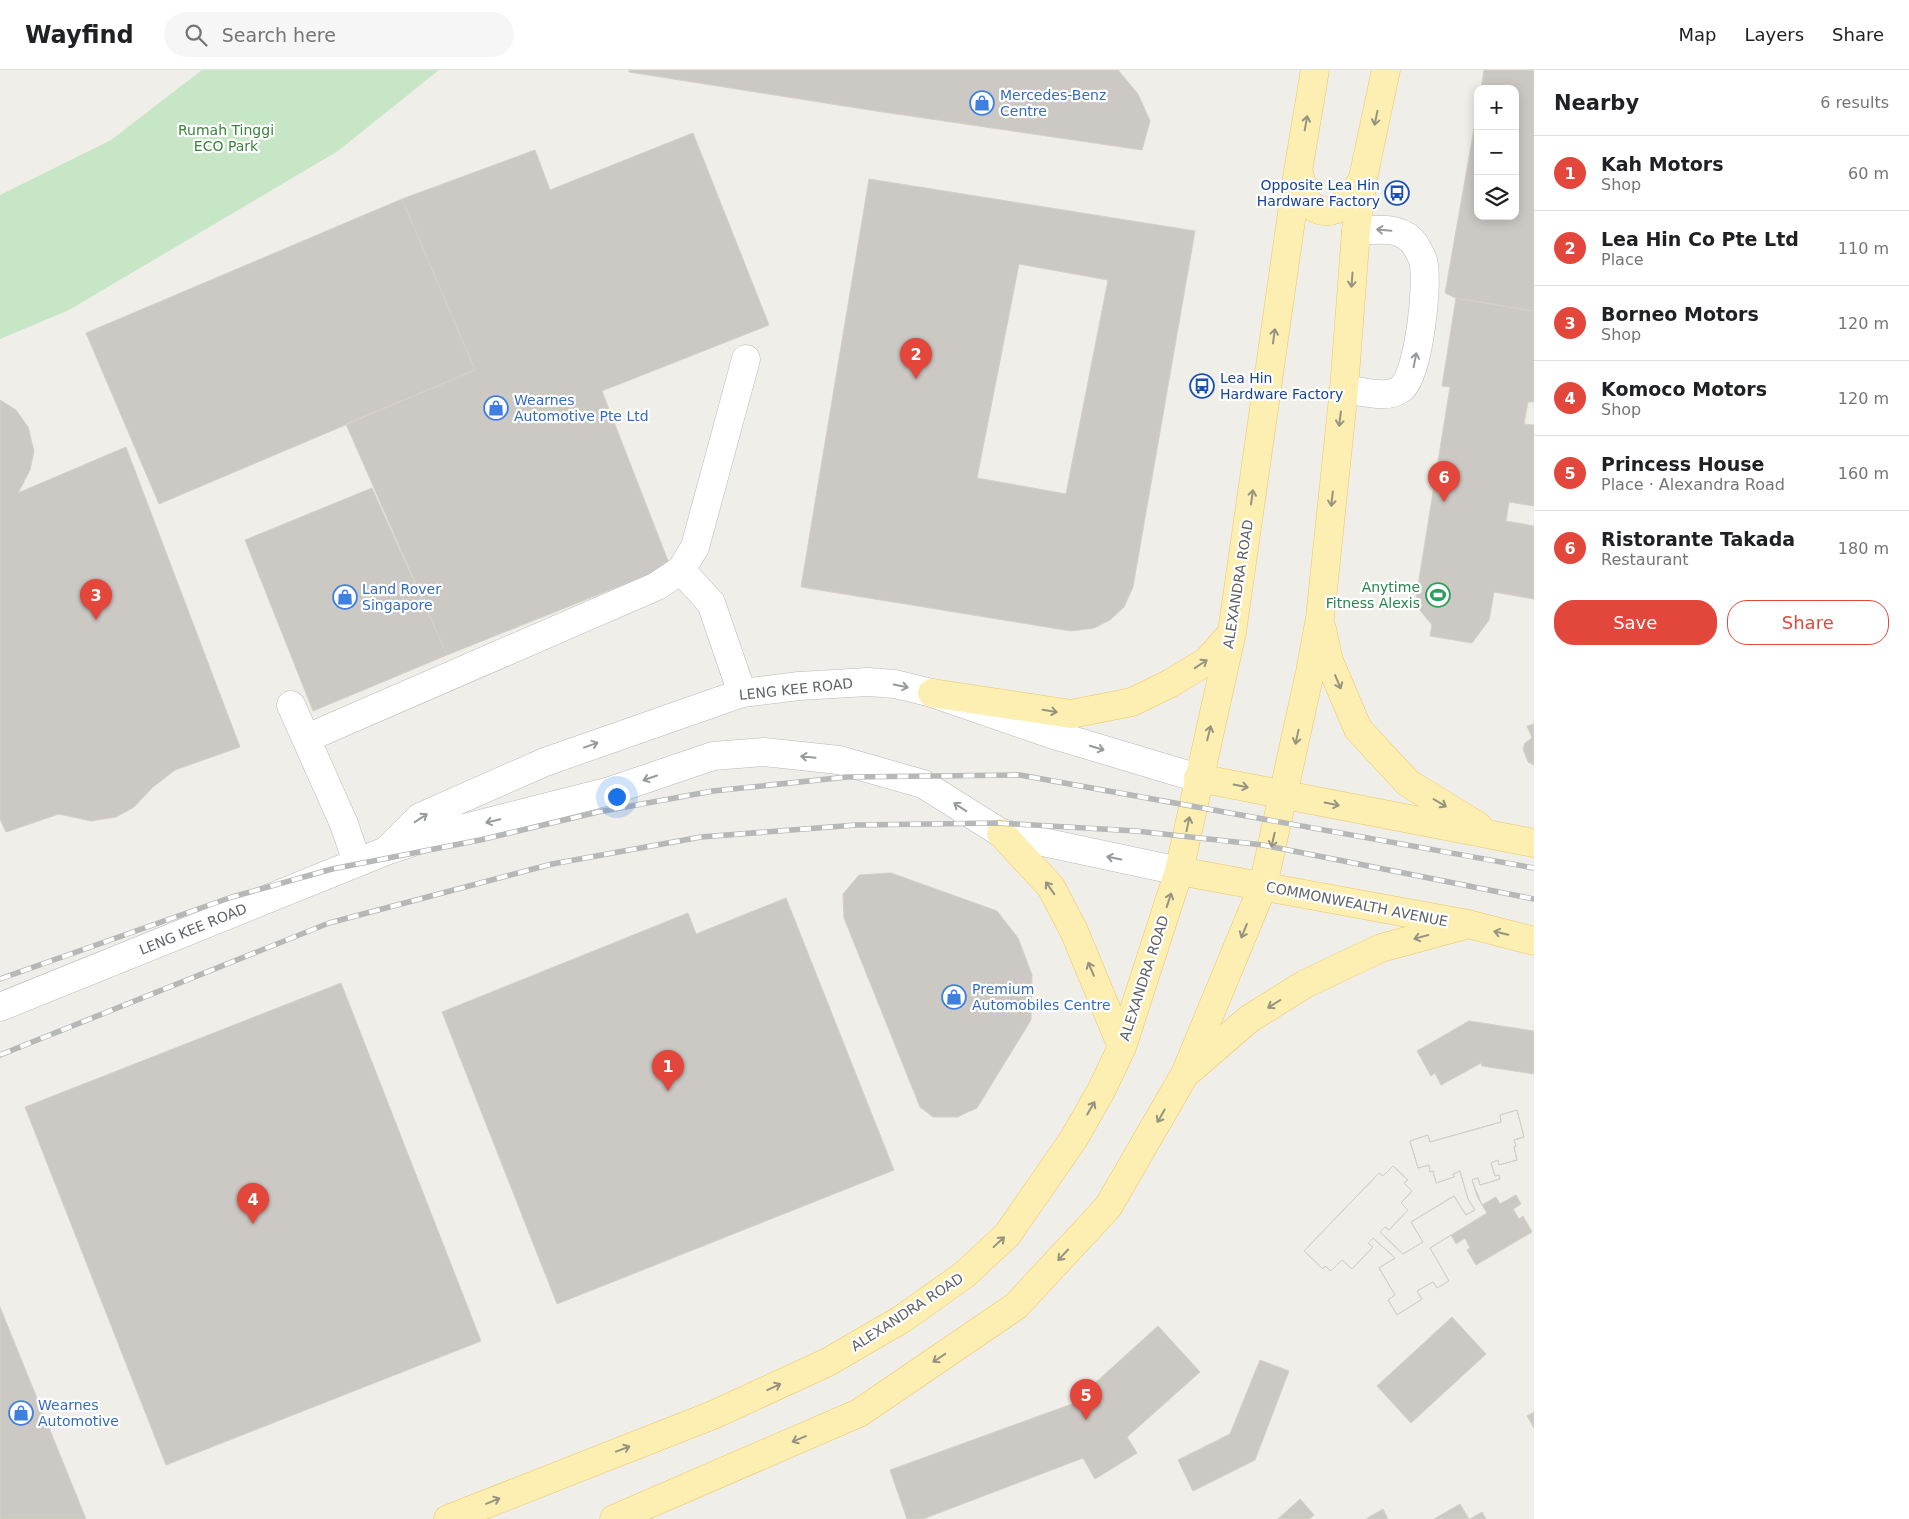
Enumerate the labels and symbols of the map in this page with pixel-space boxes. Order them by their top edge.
place label: Mercedes-Benz Centre [1000,87,1106,119]
shop icon: Mercedes-Benz Centre [969,90,995,116]
one-way arrow [1371,109,1380,125]
one-way arrow [1301,115,1311,131]
park label: Rumah Tinggi ECO Park [178,122,274,154]
place label: Opposite Lea Hin Hardware Factory [1257,177,1380,209]
bus stop icon: Opposite Lea Hin Hardware Factory [1384,180,1410,206]
one-way arrow [1377,226,1393,235]
one-way arrow [1348,271,1357,287]
one-way arrow [1270,329,1280,345]
pin: 2 [900,338,932,379]
one-way arrow [1410,352,1420,368]
place label: Lea Hin Hardware Factory [1220,370,1343,402]
bus stop icon: Lea Hin Hardware Factory [1189,373,1215,399]
place label: Wearnes Automotive Pte Ltd [514,392,649,424]
shop icon: Wearnes Automotive Pte Ltd [483,395,509,421]
one-way arrow [1335,411,1345,427]
pin: 6 [1428,461,1460,502]
one-way arrow [1247,489,1257,505]
one-way arrow [1327,490,1337,506]
street label: ALEXANDRA ROAD [1220,518,1256,650]
pin: 3 [80,579,112,620]
place label: Anytime Fitness Alexis [1326,579,1420,611]
place label: Land Rover Singapore [362,581,441,613]
sports icon: Anytime Fitness Alexis [1425,582,1451,608]
shop icon: Land Rover Singapore [332,584,358,610]
one-way arrow [1194,659,1208,670]
one-way arrow [1334,674,1344,689]
street label: LENG KEE ROAD [738,675,854,703]
one-way arrow [892,682,908,691]
one-way arrow [1041,706,1057,716]
one-way arrow [1205,725,1214,741]
one-way arrow [1292,728,1301,744]
one-way arrow [583,740,599,750]
one-way arrow [1089,744,1105,753]
one-way arrow [800,752,816,762]
one-way arrow [642,774,658,783]
one-way arrow [1232,782,1248,791]
your location [604,784,630,810]
one-way arrow [1433,798,1447,808]
one-way arrow [1323,799,1339,809]
one-way arrow [954,802,968,812]
one-way arrow [414,813,428,823]
one-way arrow [485,817,501,826]
one-way arrow [1184,817,1193,833]
one-way arrow [1268,832,1277,848]
one-way arrow [1106,853,1122,863]
street label: COMMONWEALTH AVENUE [1265,879,1449,929]
one-way arrow [1045,881,1055,895]
one-way arrow [1165,893,1175,909]
street label: LENG KEE ROAD [137,900,249,958]
street label: ALEXANDRA ROAD [1116,913,1172,1043]
one-way arrow [1239,923,1249,938]
one-way arrow [1493,927,1509,937]
one-way arrow [1413,933,1429,943]
one-way arrow [1085,962,1095,977]
place label: Premium Automobiles Centre [972,981,1111,1013]
shop icon: Premium Automobiles Centre [941,984,967,1010]
one-way arrow [1267,999,1281,1009]
pin: 1 [652,1050,684,1091]
one-way arrow [1087,1101,1096,1116]
one-way arrow [1155,1109,1165,1123]
pin: 4 [237,1183,269,1224]
one-way arrow [993,1236,1006,1248]
one-way arrow [1057,1248,1069,1261]
street label: ALEXANDRA ROAD [848,1270,966,1354]
one-way arrow [932,1353,946,1363]
pin: 5 [1070,1379,1102,1420]
one-way arrow [766,1382,781,1392]
place label: Wearnes Automotive [38,1397,119,1429]
shop icon: Wearnes Automotive [8,1400,34,1426]
one-way arrow [792,1434,807,1444]
one-way arrow [615,1444,631,1453]
one-way arrow [485,1496,500,1505]

